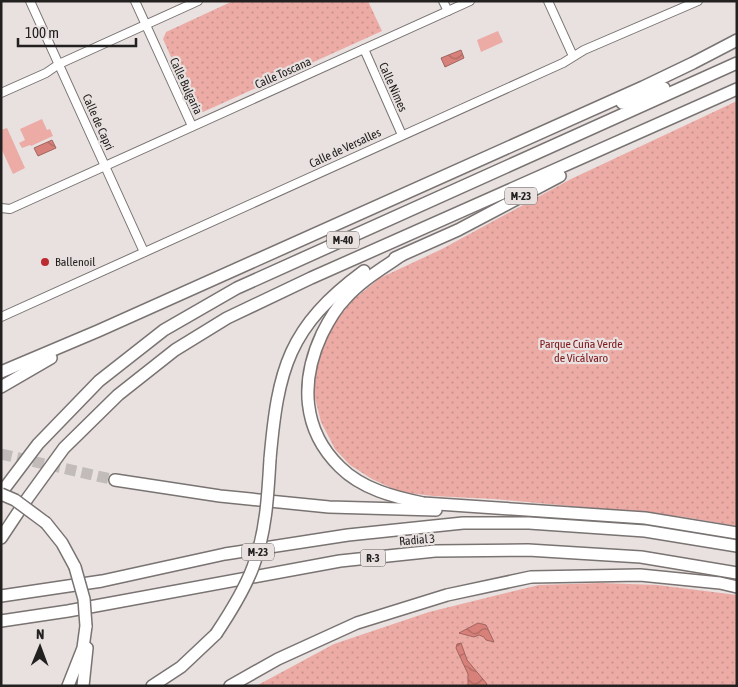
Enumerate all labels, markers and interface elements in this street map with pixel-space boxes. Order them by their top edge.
scale bar [18,15,135,47]
text: 100 m [25,24,59,41]
street label: Calle Toscana [253,54,313,92]
street label: Calle Bulgaria [167,55,205,117]
street label: Calle Nimes [376,60,410,114]
street label: Calle de Capri [79,92,117,152]
street label: Calle de Versalles [307,125,383,171]
road number: M-23 [505,188,537,205]
road number: M-40 [327,232,359,248]
place label: Ballenoil [55,255,96,269]
marker: Ballenoil [39,256,51,268]
park label: Parque Cuña Verde de Vicálvaro [539,337,623,365]
street label: Radial 3 [398,531,436,549]
road number: M-23 [242,544,274,560]
road number: R-3 [360,550,386,566]
north arrow [15,622,65,672]
text: N [36,626,44,642]

